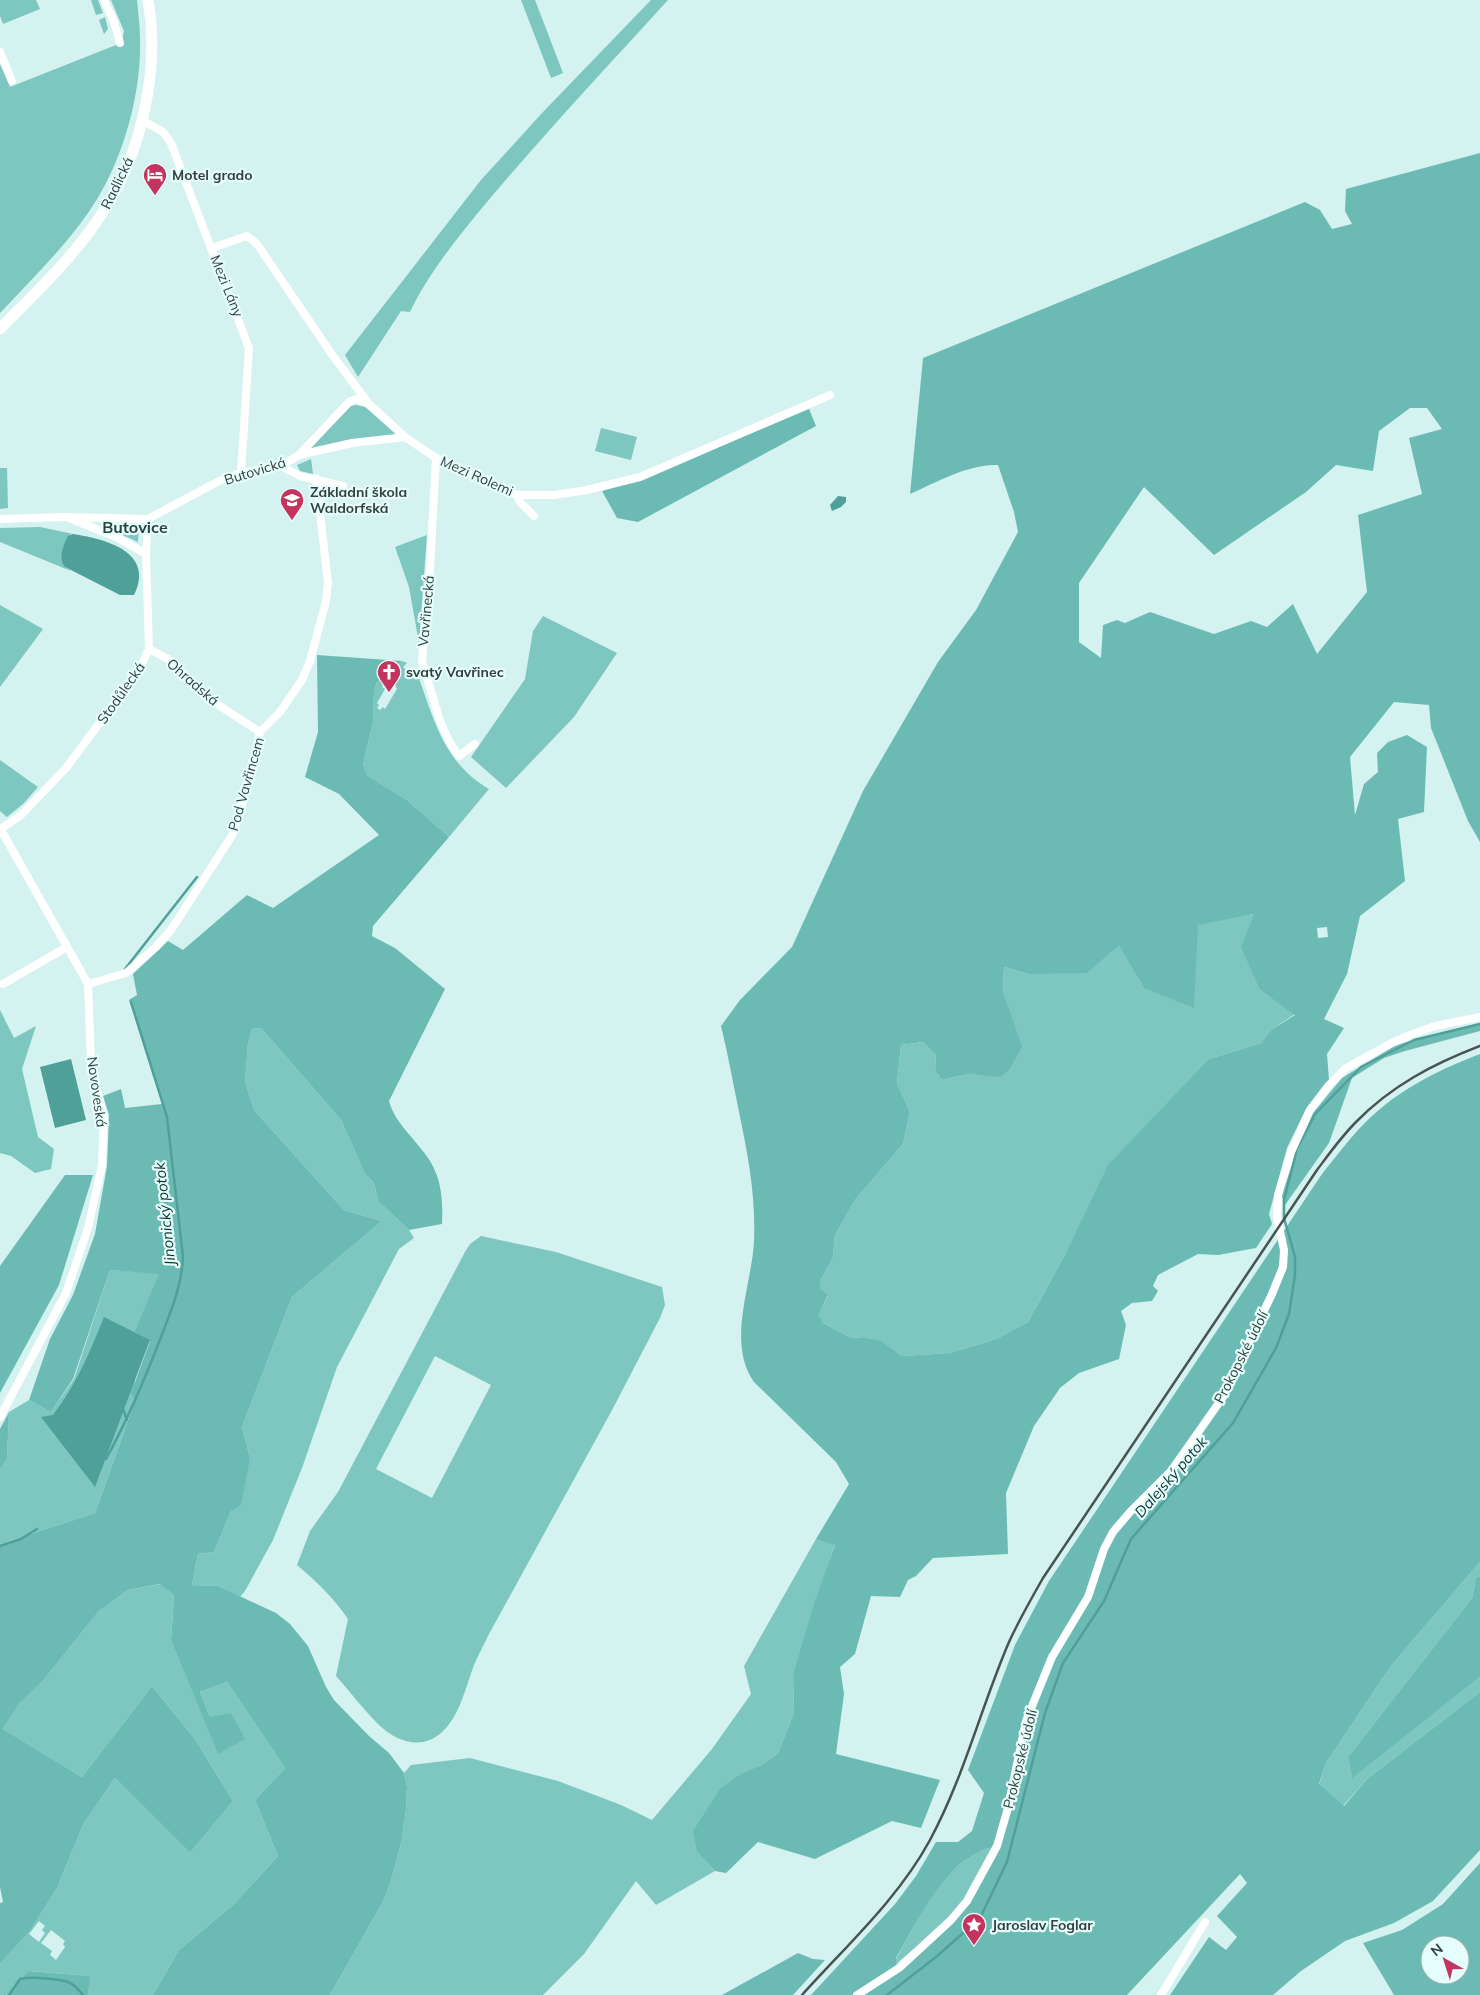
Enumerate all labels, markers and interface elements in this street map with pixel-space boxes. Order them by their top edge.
street label: Radlická [97,154,137,212]
hotel icon: Motel grado [142,162,168,196]
place label: Motel grado [172,166,253,184]
street label: Mezi Lány [206,252,248,320]
street label: Mezi Rolemi [438,452,516,500]
street label: Butovická [222,453,288,489]
place label: Základní škola Waldorfská [310,483,407,517]
school or university icon: Základní škola Waldorfská [279,487,305,521]
district label: Butovice [102,517,168,537]
street label: Vavřinecká [414,575,438,647]
street label: Ohradská [163,654,223,710]
street label: Stodůlecká [93,659,149,727]
church icon: svatý Vavřinec [376,659,402,693]
place label: svatý Vavřinec [406,663,504,681]
street label: Pod Vavřincem [224,735,268,833]
street label: Novoveská [83,1056,111,1128]
water label: Jinonický potok [149,1160,180,1269]
street label: Prokopské údolí [1210,1307,1272,1406]
water label: Dalejský potok [1130,1431,1212,1521]
street label: Prokopské údolí [999,1707,1041,1811]
place icon: Jaroslav Foglar [961,1912,987,1946]
place label: Jaroslav Foglar [992,1916,1093,1934]
north arrow [1420,1935,1470,1985]
text: N [1427,1940,1447,1960]

